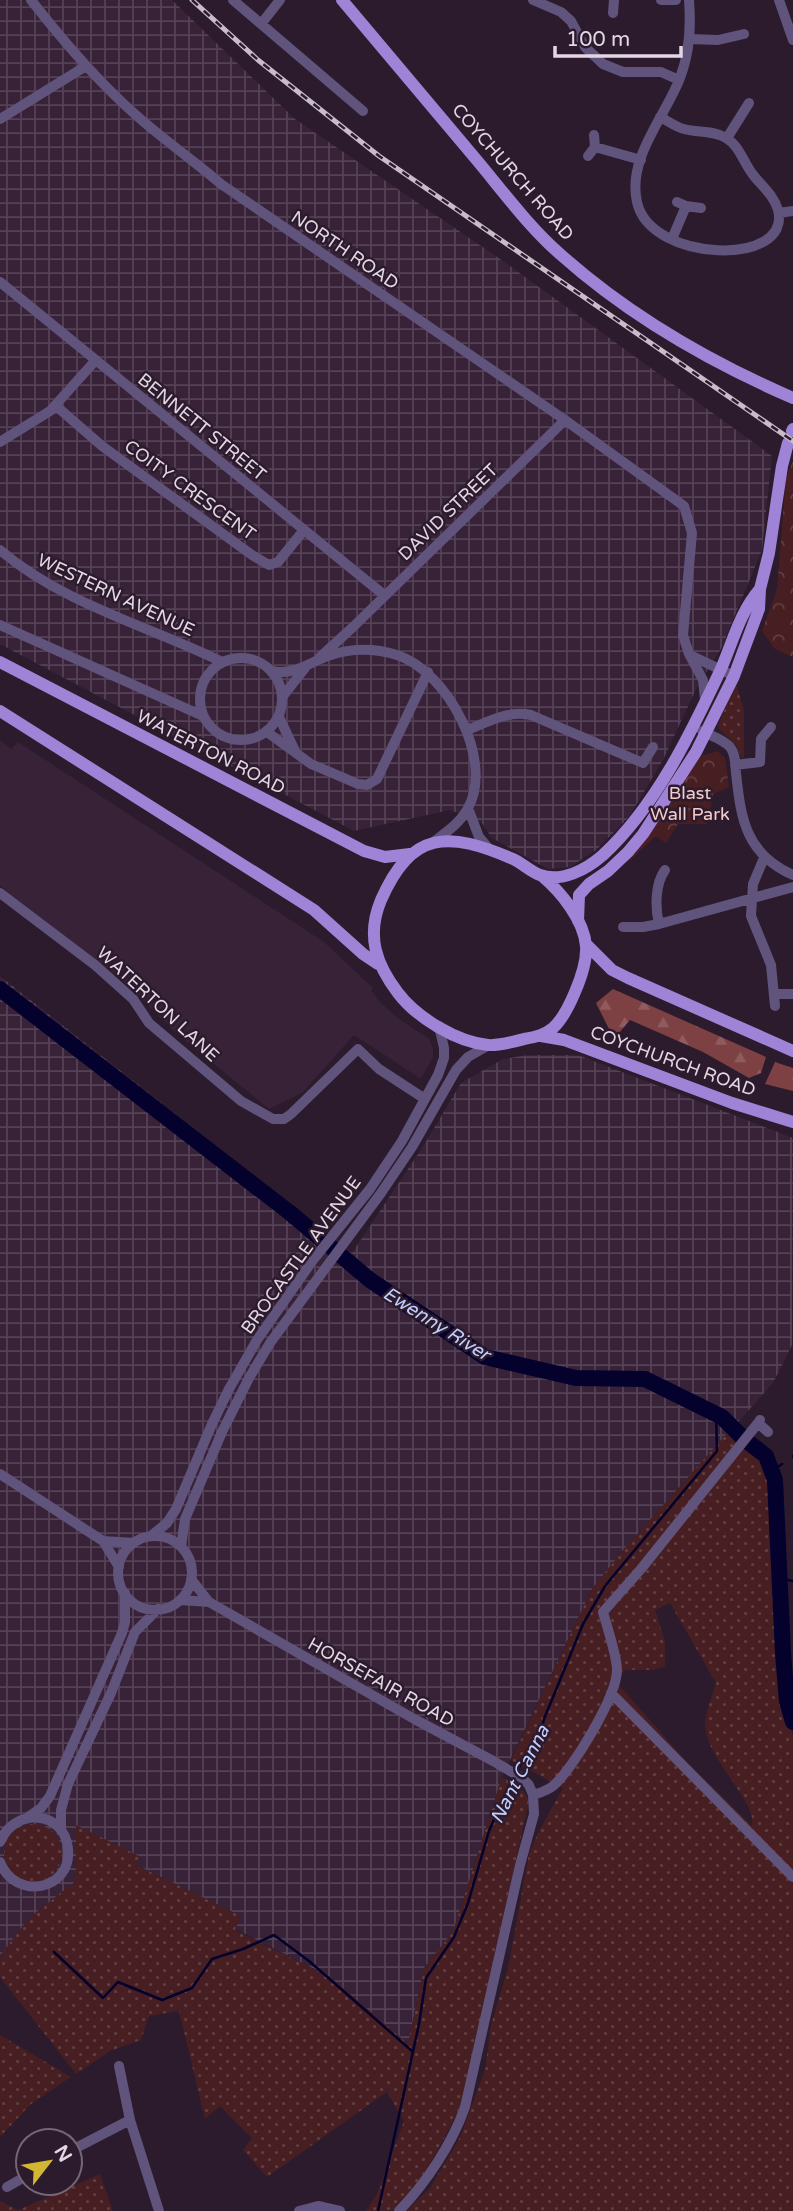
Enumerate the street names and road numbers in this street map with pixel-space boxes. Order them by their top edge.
street label: COYCHURCH ROAD [447,99,579,245]
street label: NORTH ROAD [287,206,403,294]
street label: BENNETT STREET [133,368,271,486]
street label: COITY CRESCENT [120,435,260,545]
street label: DAVID STREET [394,459,502,565]
street label: WESTERN AVENUE [34,549,198,641]
street label: WATERTON ROAD [133,705,289,799]
street label: WATERTON LANE [92,942,224,1066]
street label: COYCHURCH ROAD [587,1021,759,1101]
street label: BROCASTLE AVENUE [236,1172,366,1338]
street label: HORSEFAIR ROAD [304,1633,458,1731]

